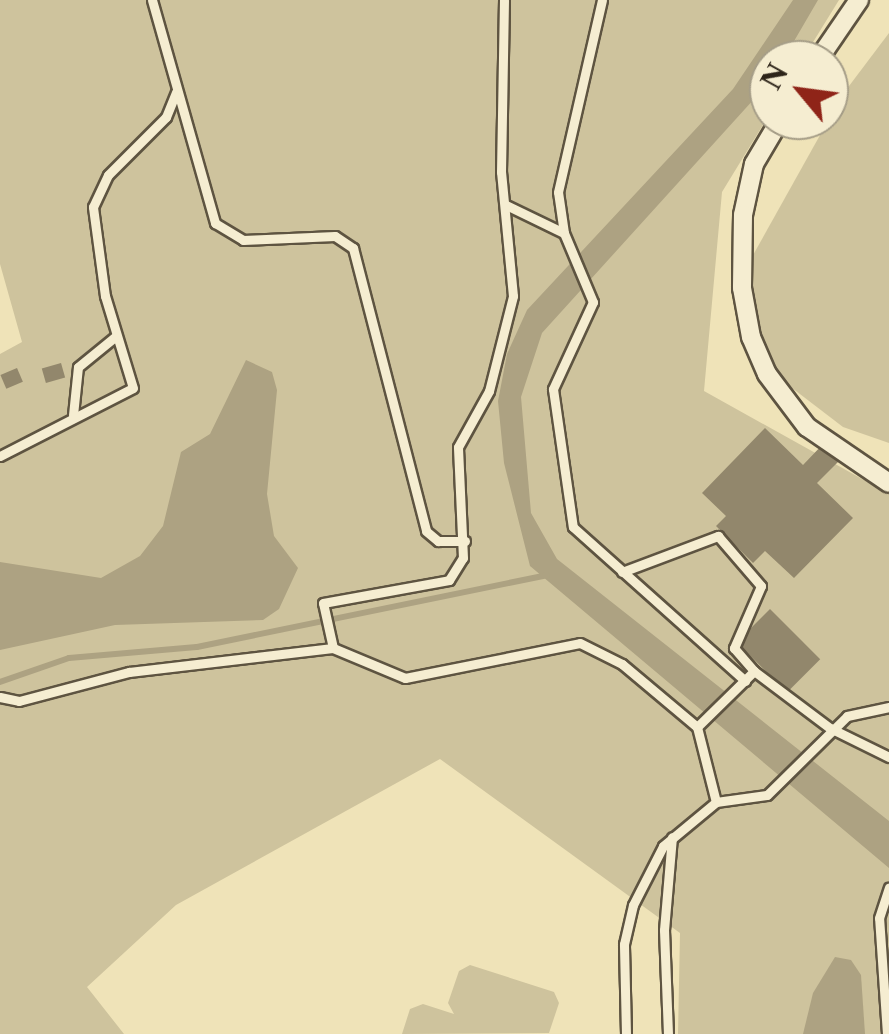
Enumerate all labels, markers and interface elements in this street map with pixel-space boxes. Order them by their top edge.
north arrow [749,40,849,140]
text: N [754,58,795,95]

